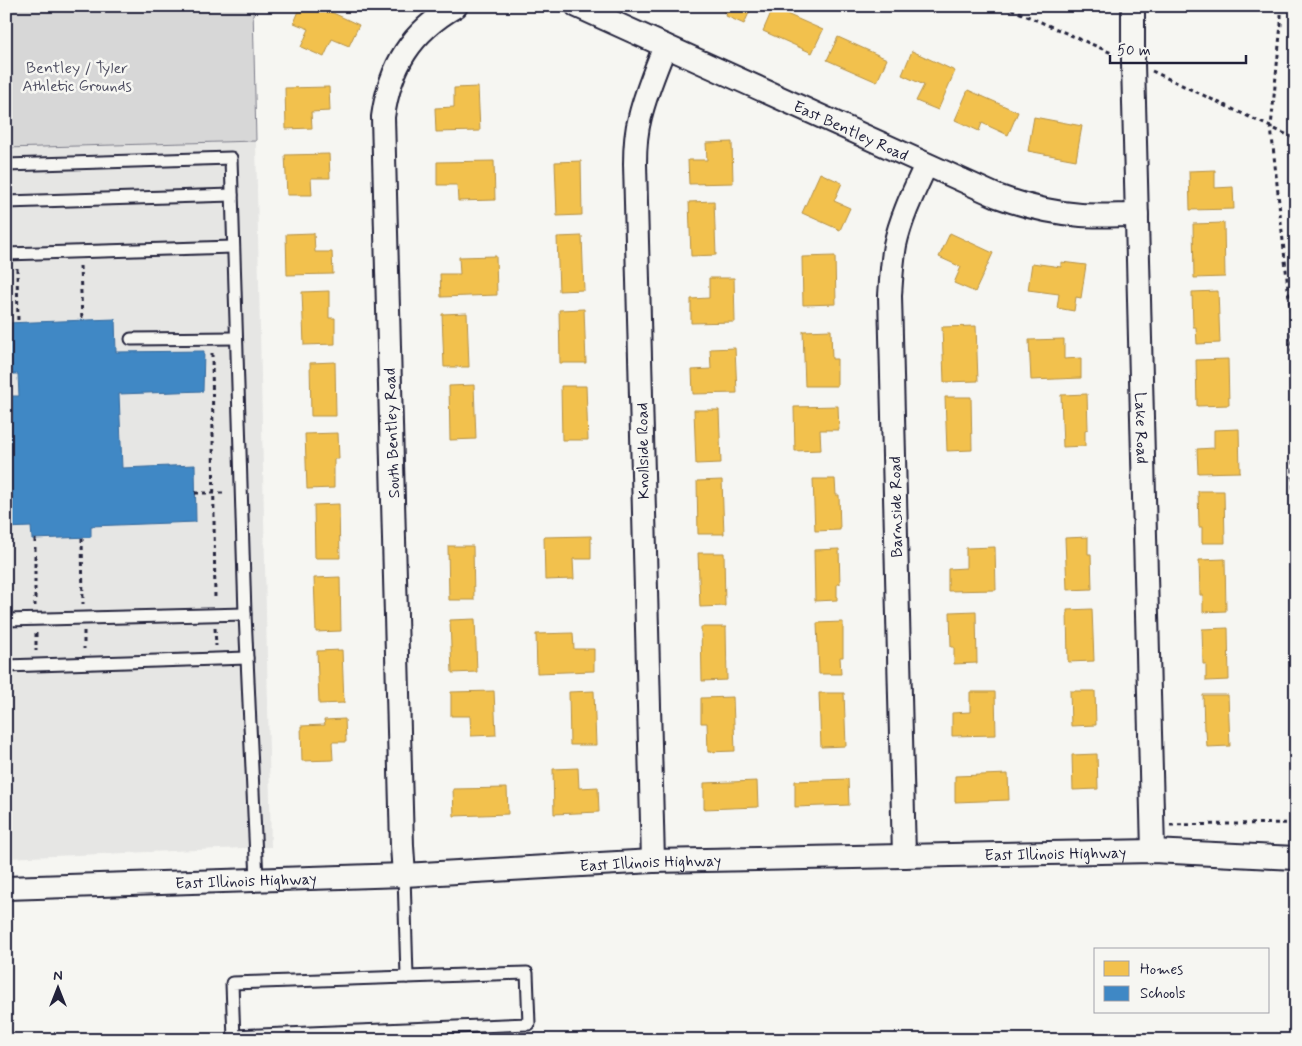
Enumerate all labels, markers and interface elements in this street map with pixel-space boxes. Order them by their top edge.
scale bar [1110,32,1246,64]
text: 50 m [1117,41,1151,61]
park label: Bentley / Tyler Athletic Grounds [22,58,132,97]
street label: East Bentley Road [790,96,911,167]
street label: South Bentley Road [380,367,405,498]
street label: Lake Road [1129,392,1152,464]
street label: Knollside Road [632,402,655,500]
street label: Barnside Road [885,456,908,558]
street label: East Illinois Highway [984,843,1126,866]
street label: East Illinois Highway [579,851,721,877]
street label: East Illinois Highway [175,869,317,894]
legend [1094,948,1270,1014]
text: Homes [1140,960,1183,980]
north arrow [32,964,82,1014]
text: N [53,967,63,985]
text: Schools [1140,984,1186,1004]

